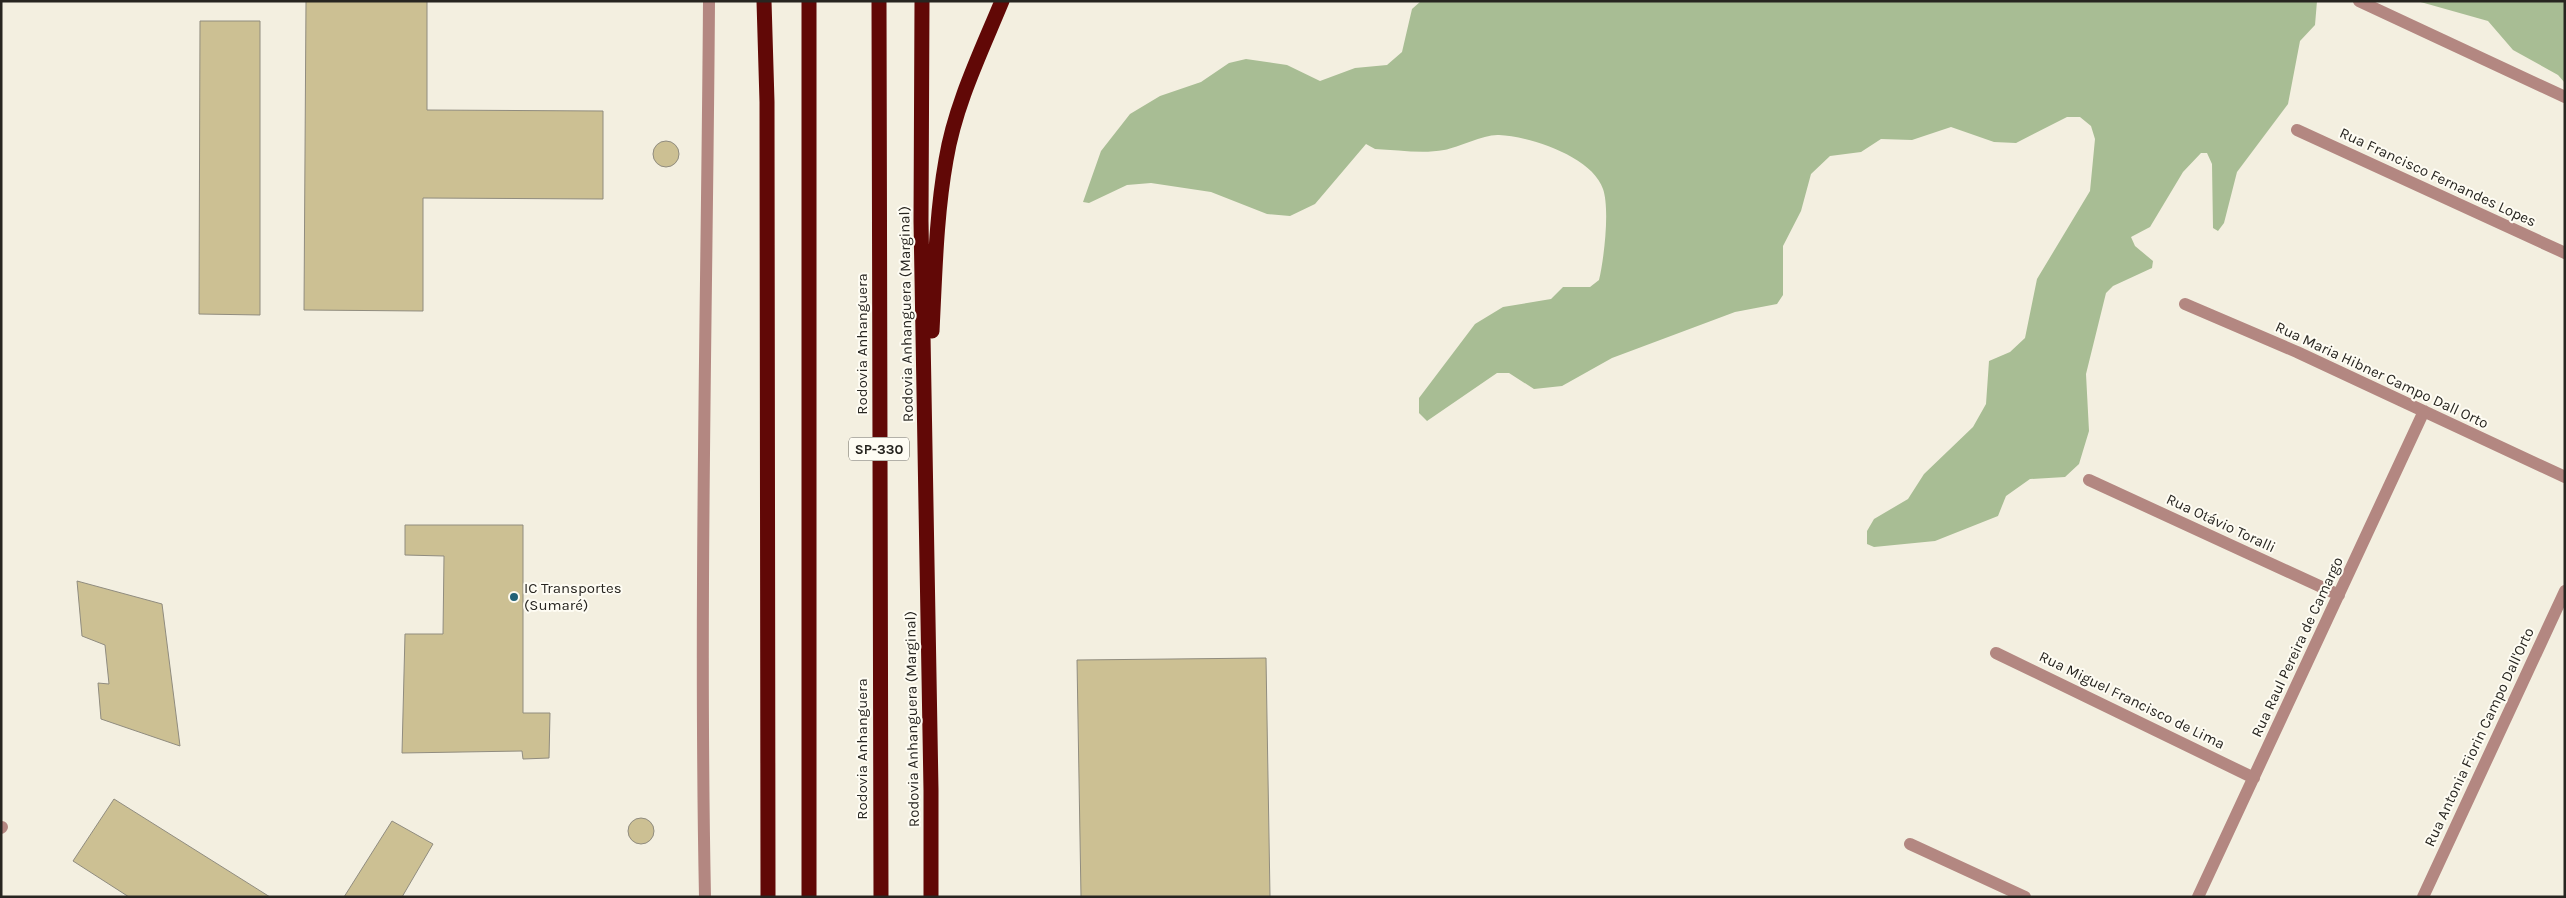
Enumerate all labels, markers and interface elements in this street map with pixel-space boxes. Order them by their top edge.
street label: Rua Francisco Fernandes Lopes [2337,123,2539,231]
street label: Rodovia Anhanguera (Marginal) [895,206,917,422]
street label: Rodovia Anhanguera [853,273,871,415]
street label: Rua Maria Hibner Campo Dall Orto [2273,318,2491,432]
road number: SP-330 [849,438,909,460]
street label: Rua Otávio Toralli [2163,490,2279,556]
street label: Rua Raul Pereira de Camargo [2247,554,2347,740]
place label: IC Transportes (Sumaré) [524,579,622,614]
marker: IC Transportes (Sumaré) [508,591,520,603]
street label: Rodovia Anhanguera (Marginal) [901,611,923,827]
street label: Rua Antonia Fiorin Campo Dall'Orto [2420,625,2538,849]
street label: Rua Miguel Francisco de Lima [2036,647,2228,753]
street label: Rodovia Anhanguera [853,678,871,820]

